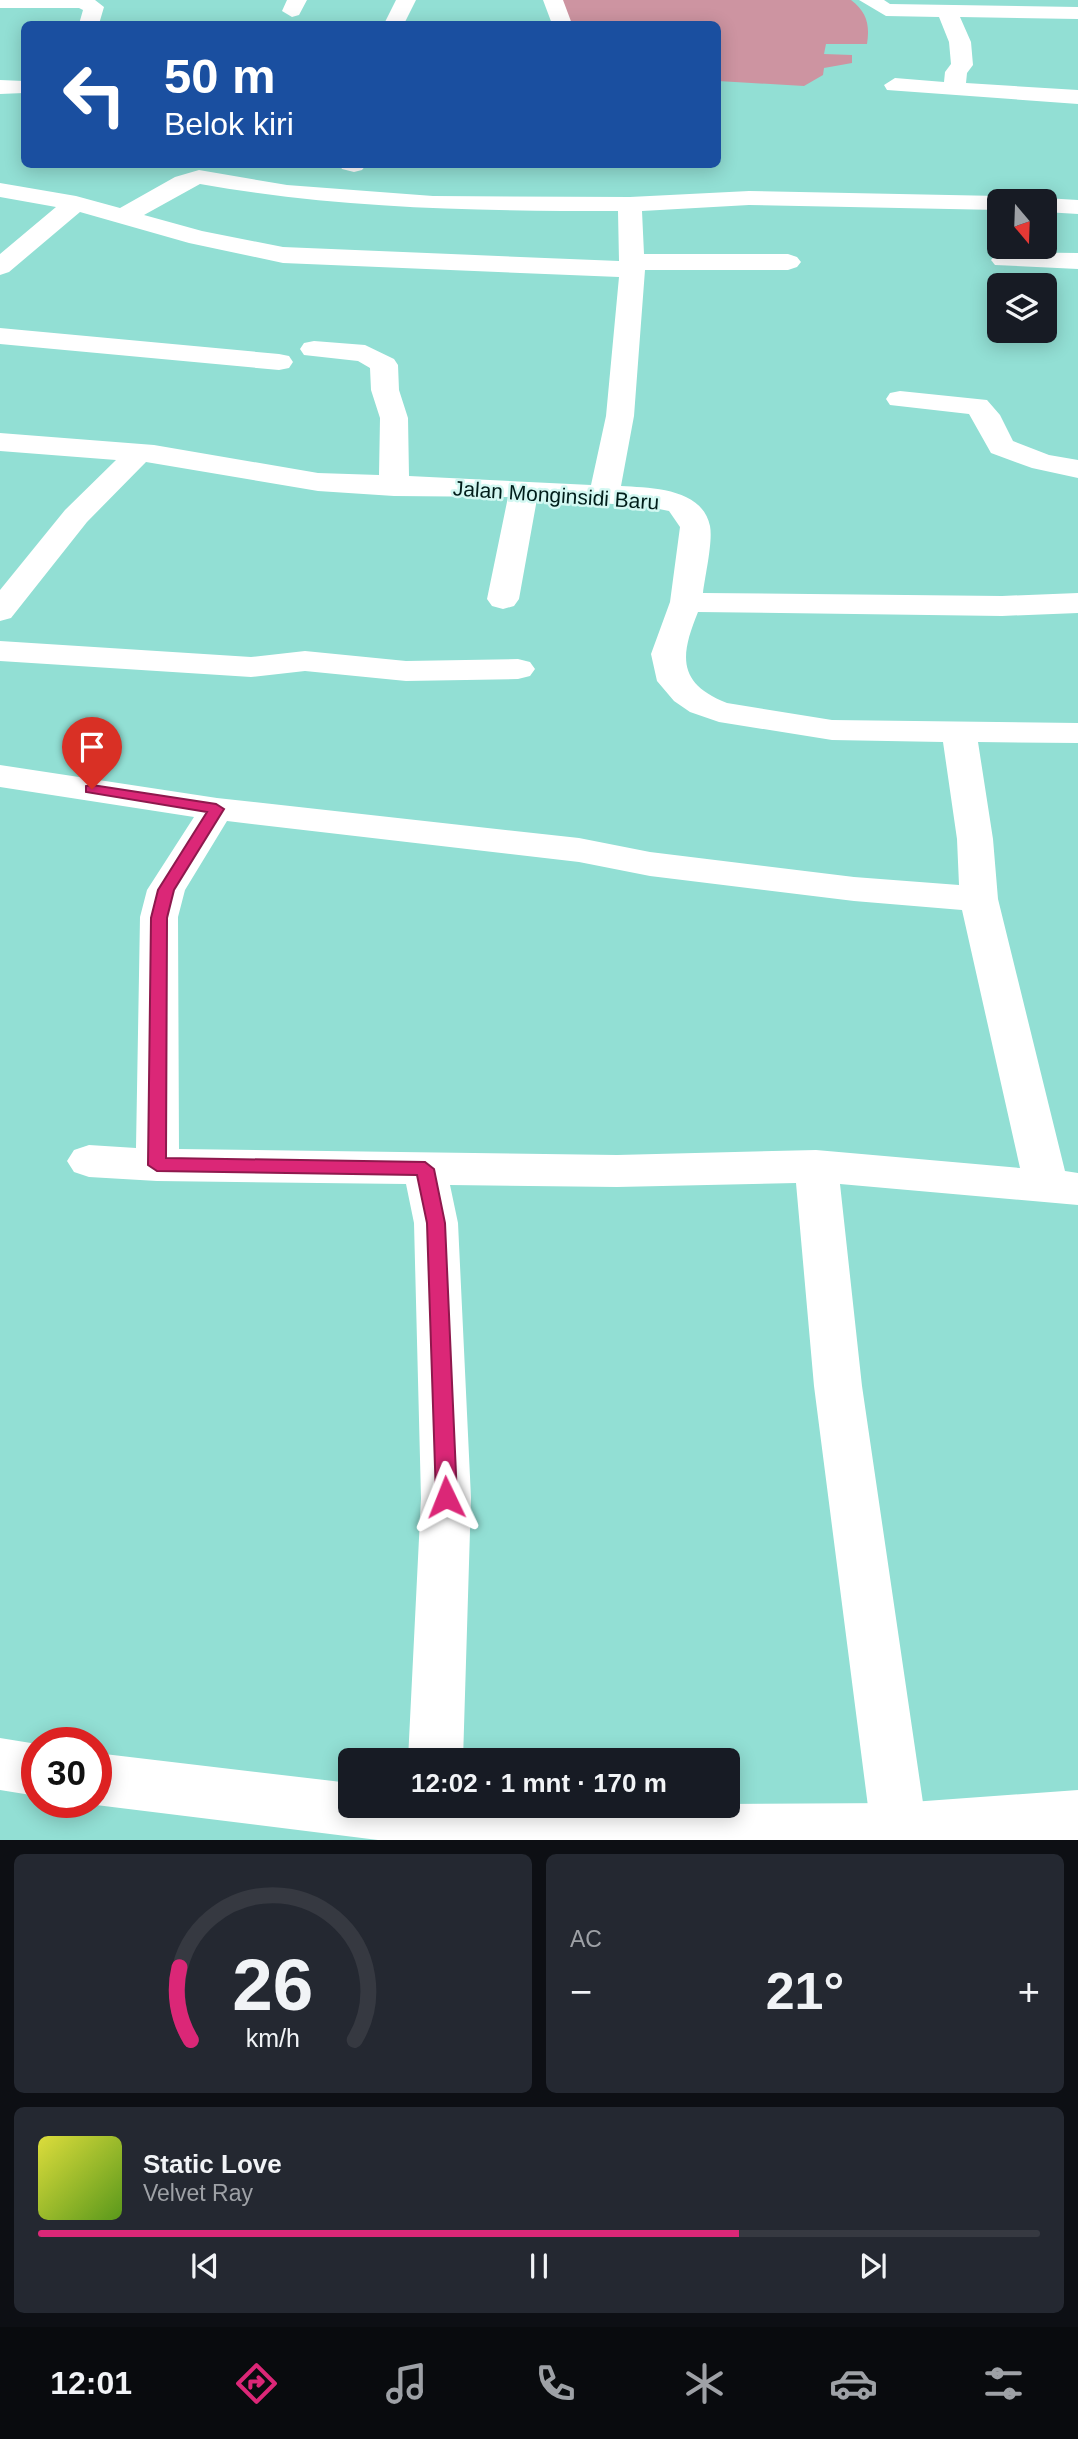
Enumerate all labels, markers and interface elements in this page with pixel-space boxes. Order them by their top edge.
icon: left [49,49,140,140]
text: 50 m [164,49,276,103]
text: Belok kiri [164,106,294,142]
north arrow [987,189,1057,259]
map controls [987,189,1057,343]
button: layers [987,273,1057,343]
street label: Jalan Monginsidi Baru [452,476,660,514]
pin [62,717,122,789]
icon: arrive [73,728,111,766]
position arrow [409,1460,483,1534]
speed limit sign: 30 [21,1727,112,1818]
text: 12:02 · 1 mnt · 170 m [411,1768,667,1798]
text: AC [570,1926,602,1952]
text: 26 [233,1944,313,2025]
text: 21° [766,1962,844,2020]
text: − [570,1971,592,2013]
text: + [1018,1971,1040,2013]
text: km/h [246,2023,300,2051]
text: Static Love [143,2149,282,2179]
text: Velvet Ray [143,2180,253,2206]
icon: previous [186,2247,224,2285]
icon: pause [520,2247,558,2285]
icon: next [854,2247,892,2285]
icon: directions [232,2359,281,2408]
icon: music [382,2359,431,2408]
icon: phone [531,2359,580,2408]
icon: climate [680,2359,729,2408]
icon: car [829,2359,878,2408]
icon: filters [979,2359,1028,2408]
text: 12:01 [50,2365,132,2401]

